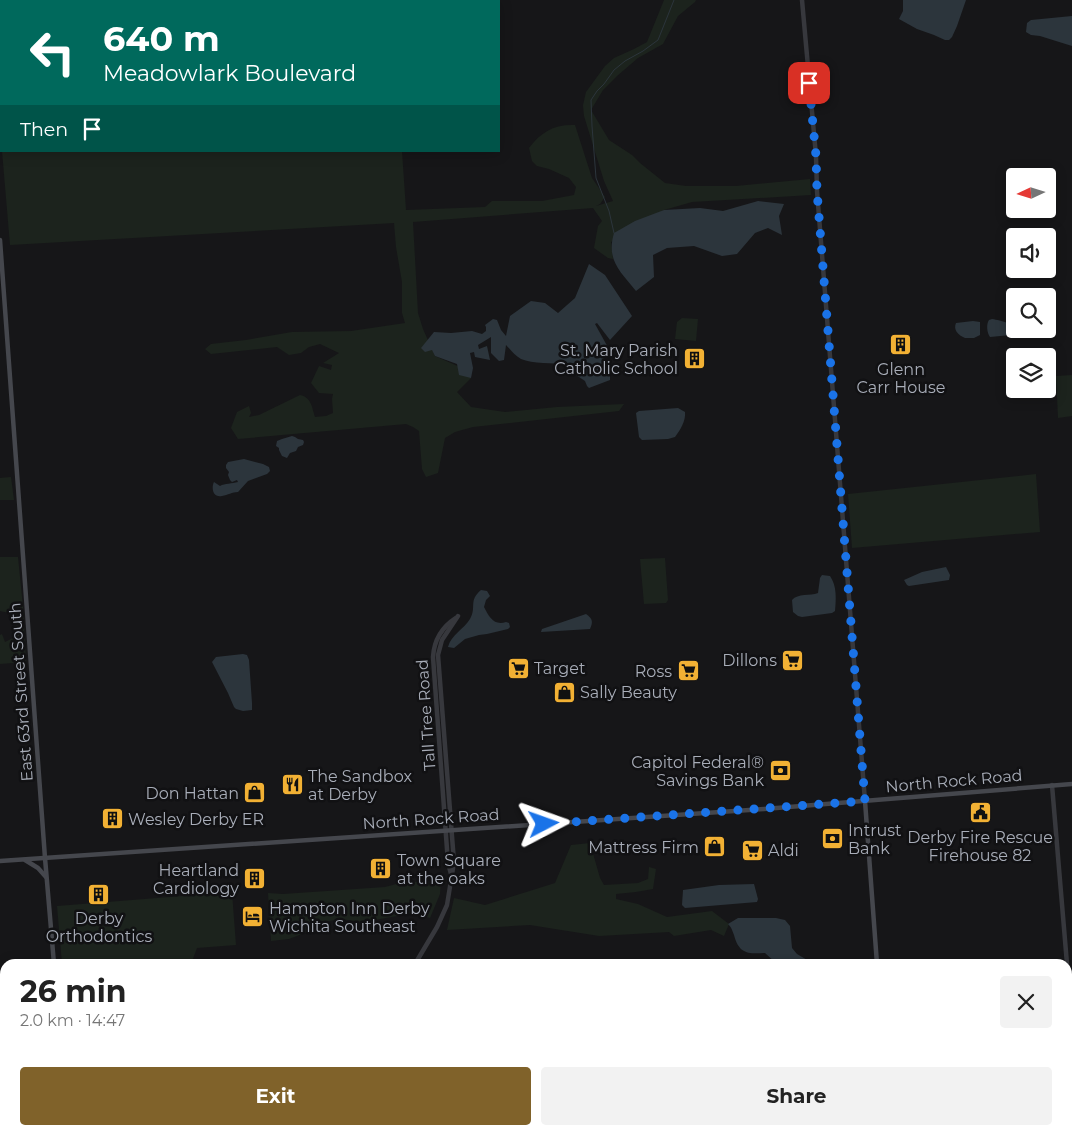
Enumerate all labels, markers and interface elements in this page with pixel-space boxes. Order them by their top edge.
text: 640 m [103,17,220,60]
icon: left [20,20,85,85]
text: Meadowlark Boulevard [103,60,356,87]
pin [788,62,830,104]
icon: arrive [795,69,823,97]
icon: arrive [78,115,106,143]
text: Then [20,118,68,141]
north arrow [1006,168,1056,218]
map controls [1006,168,1056,398]
button: sound [1006,228,1056,278]
button: search [1006,288,1056,338]
building icon: Glenn Carr House [889,333,913,357]
place label: St. Mary Parish Catholic School [554,341,678,378]
building icon: St. Mary Parish Catholic School [682,347,706,371]
button: layers [1006,348,1056,398]
place label: Glenn Carr House [857,360,945,397]
street label: East 63rd Street South [5,602,37,782]
supermarket icon: Dillons [781,648,805,672]
place label: Dillons [722,651,777,670]
supermarket icon: Target [506,656,530,680]
street label: Tall Tree Road [413,659,439,771]
place label: Target [534,659,586,678]
supermarket icon: Ross [676,659,700,683]
place label: Ross [635,662,672,681]
shop icon: Sally Beauty [552,680,576,704]
place label: Sally Beauty [580,683,677,702]
place label: Capitol Federal® Savings Bank [631,753,764,790]
bank icon: Capitol Federal® Savings Bank [768,759,792,783]
street label: North Rock Road [885,766,1023,796]
place label: The Sandbox at Derby [308,767,412,804]
restaurant icon: The Sandbox at Derby [280,773,304,797]
shop icon: Don Hattan [243,781,267,805]
place label: Don Hattan [146,784,239,803]
position arrow [517,797,569,849]
public building icon: Derby Fire Rescue Firehouse 82 [968,801,992,825]
street label: North Rock Road [362,805,500,833]
building icon: Wesley Derby ER [100,807,124,831]
place label: Wesley Derby ER [128,810,264,829]
place label: Intrust Bank [848,821,902,858]
bank icon: Intrust Bank [820,827,844,851]
place label: Derby Fire Rescue Firehouse 82 [907,828,1053,865]
shop icon: Mattress Firm [703,835,727,859]
place label: Mattress Firm [588,838,699,857]
supermarket icon: Aldi [740,838,764,862]
place label: Aldi [768,841,799,860]
place label: Town Square at the oaks [397,851,501,888]
building icon: Town Square at the oaks [369,857,393,881]
place label: Heartland Cardiology [153,861,239,898]
building icon: Heartland Cardiology [243,867,267,891]
building icon: Derby Orthodontics [87,882,111,906]
place label: Hampton Inn Derby Wichita Southeast [269,899,430,936]
hotel icon: Hampton Inn Derby Wichita Southeast [241,905,265,929]
place label: Derby Orthodontics [46,909,153,946]
text: 26 min [20,973,127,1010]
button: close [1000,976,1052,1028]
text: 2.0 km · 14:47 [20,1011,125,1030]
button: Exit [20,1067,531,1125]
button: Share [541,1067,1052,1125]

